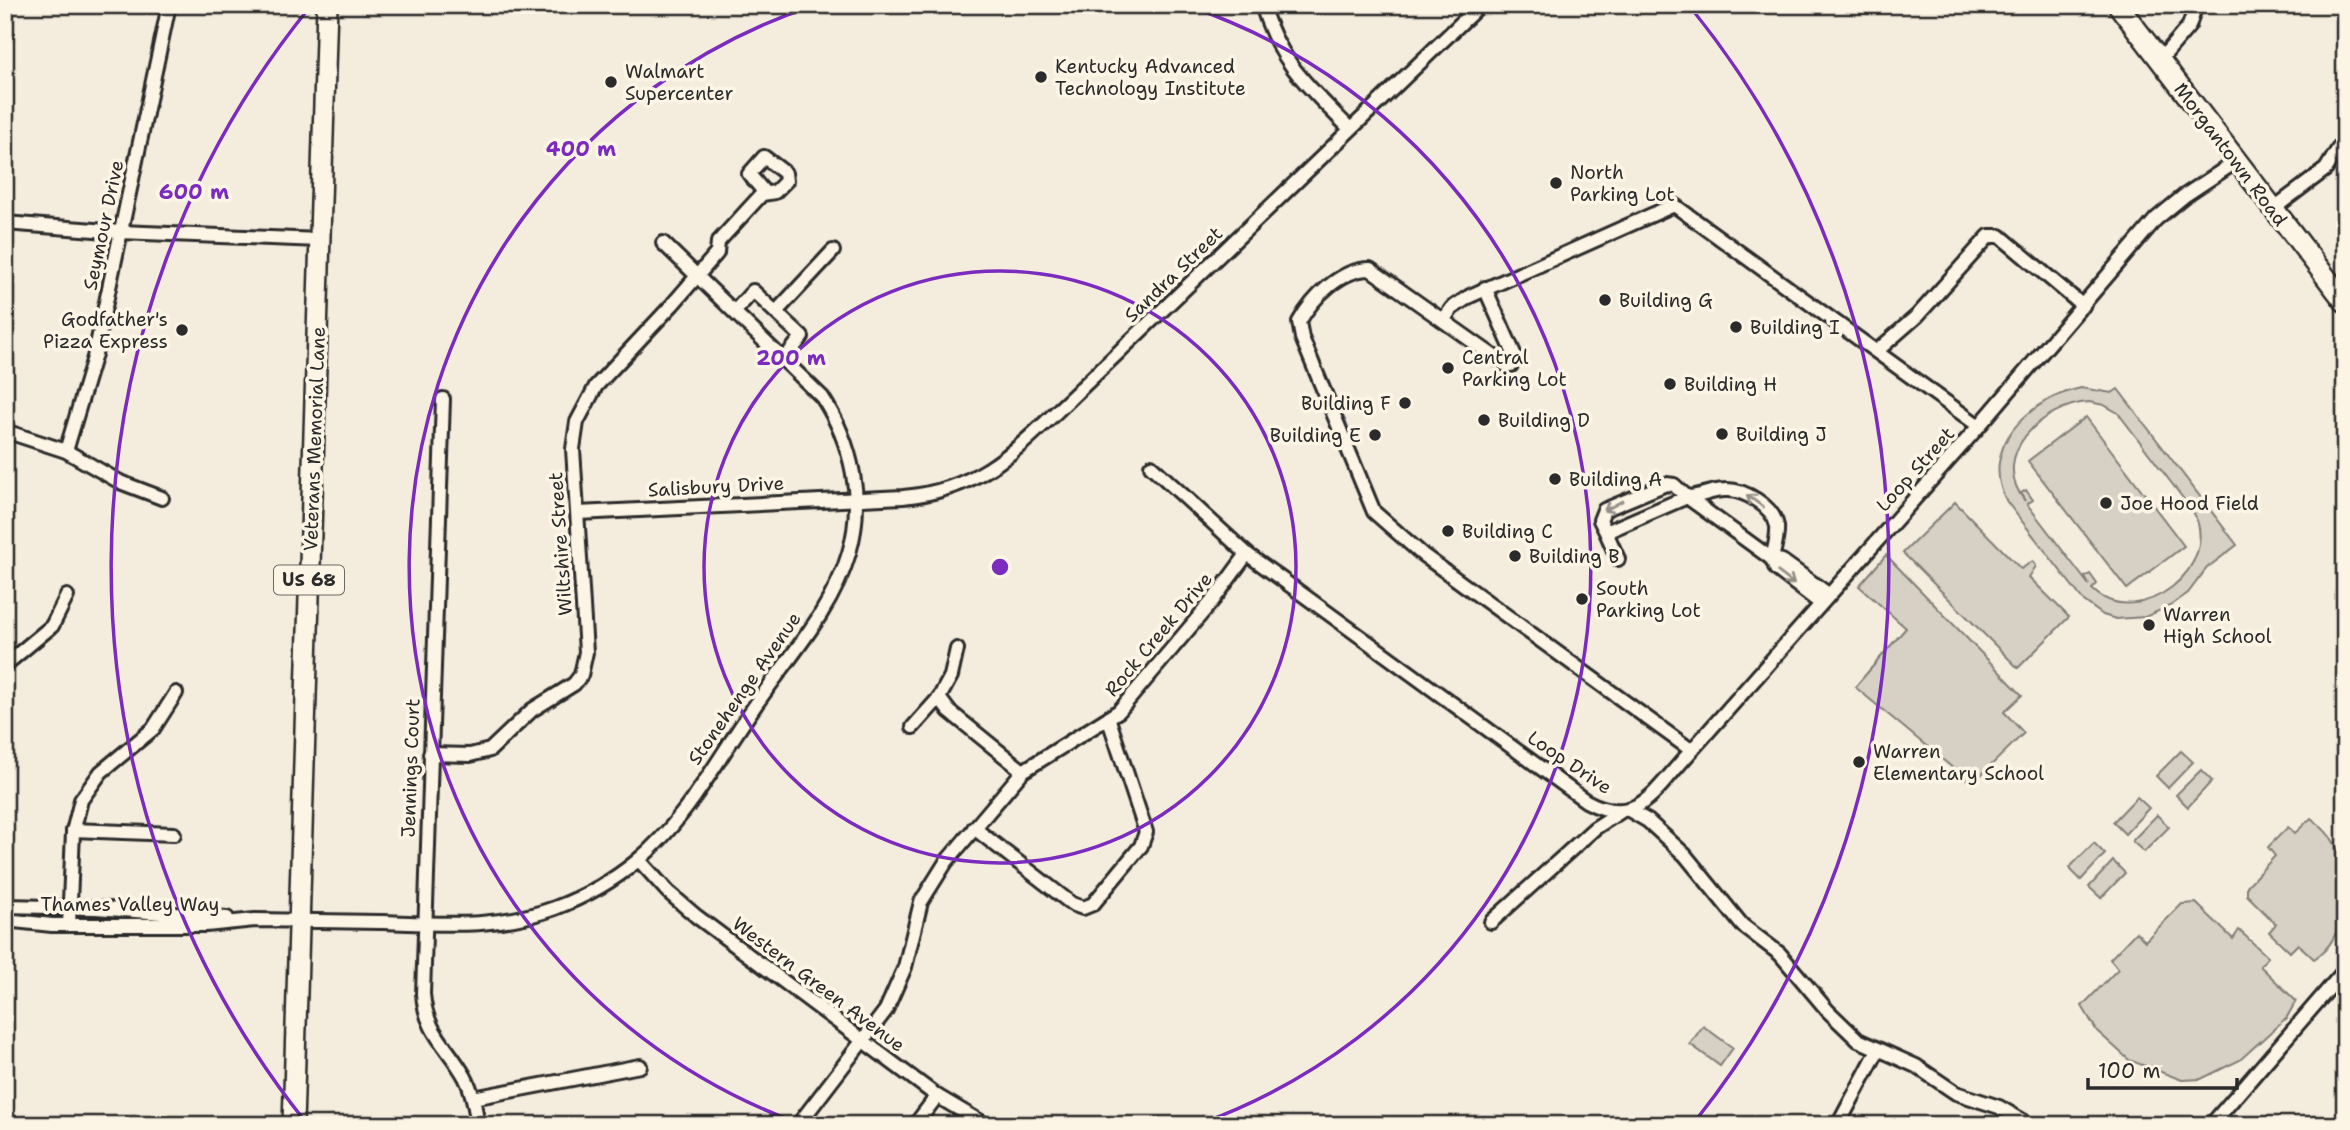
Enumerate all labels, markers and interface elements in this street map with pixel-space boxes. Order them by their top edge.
place label: Kentucky Advanced Technology Institute [1055,54,1246,101]
place label: Walmart Supercenter [625,59,733,106]
marker: Kentucky Advanced Technology Institute [1033,69,1049,85]
marker: Walmart Supercenter [603,74,619,90]
street label: Morgantown Road [2168,77,2293,231]
text: 400 m [546,135,616,163]
street label: Seymour Drive [78,158,129,292]
place label: North Parking Lot [1570,160,1675,207]
marker: North Parking Lot [1548,175,1564,191]
text: 600 m [159,178,229,206]
street label: Sandra Street [1119,221,1228,328]
place label: Building G [1619,288,1713,313]
marker: Building G [1597,292,1613,308]
place label: Godfather's Pizza Express [43,307,168,354]
place label: Building I [1750,315,1840,340]
marker: Building I [1728,319,1744,335]
marker: Godfather's Pizza Express [174,322,190,338]
street label: Veterans Memorial Lane [298,326,331,552]
text: 200 m [756,344,826,372]
place label: Central Parking Lot [1462,345,1567,392]
marker: Central Parking Lot [1440,360,1456,376]
place label: Building H [1684,372,1777,397]
marker: Building H [1662,376,1678,392]
place label: Building F [1301,391,1391,416]
marker: Building F [1397,395,1413,411]
place label: Building D [1498,408,1590,433]
marker: Building D [1476,412,1492,428]
place label: Building J [1736,422,1827,447]
street label: Loop Street [1871,422,1960,517]
place label: Building E [1270,423,1361,448]
marker: Building J [1714,426,1730,442]
marker: Building E [1367,427,1383,443]
place label: Building A [1569,467,1662,492]
street label: Salisbury Drive [647,470,785,503]
street label: Wiltshire Street [543,471,578,617]
marker: Building A [1547,471,1563,487]
place label: Joe Hood Field [2120,491,2259,516]
one-way arrow [1746,493,1765,508]
marker: Joe Hood Field [2098,495,2114,511]
one-way arrow [1604,499,1624,513]
place label: Building C [1462,519,1553,544]
marker: Building C [1440,523,1456,539]
place label: Building B [1529,544,1620,569]
marker: Building B [1507,548,1523,564]
centre of rings [988,555,1012,579]
road number: US 68 [274,566,344,594]
street label: Rock Creek Drive [1099,567,1218,702]
one-way arrow [1777,570,1795,585]
place label: South Parking Lot [1596,576,1701,623]
marker: South Parking Lot [1574,591,1590,607]
place label: Warren High School [2163,602,2272,649]
street label: Stonehenge Avenue [682,607,807,770]
marker: Warren High School [2141,617,2157,633]
street label: Jennings Court [396,698,425,838]
street label: Loop Drive [1523,725,1617,800]
place label: Warren Elementary School [1873,739,2044,786]
marker: Warren Elementary School [1851,754,1867,770]
street label: Thames Valley Way [40,892,220,917]
street label: Western Green Avenue [727,911,910,1058]
scale bar [2088,1046,2236,1090]
text: 100 m [2098,1057,2161,1085]

